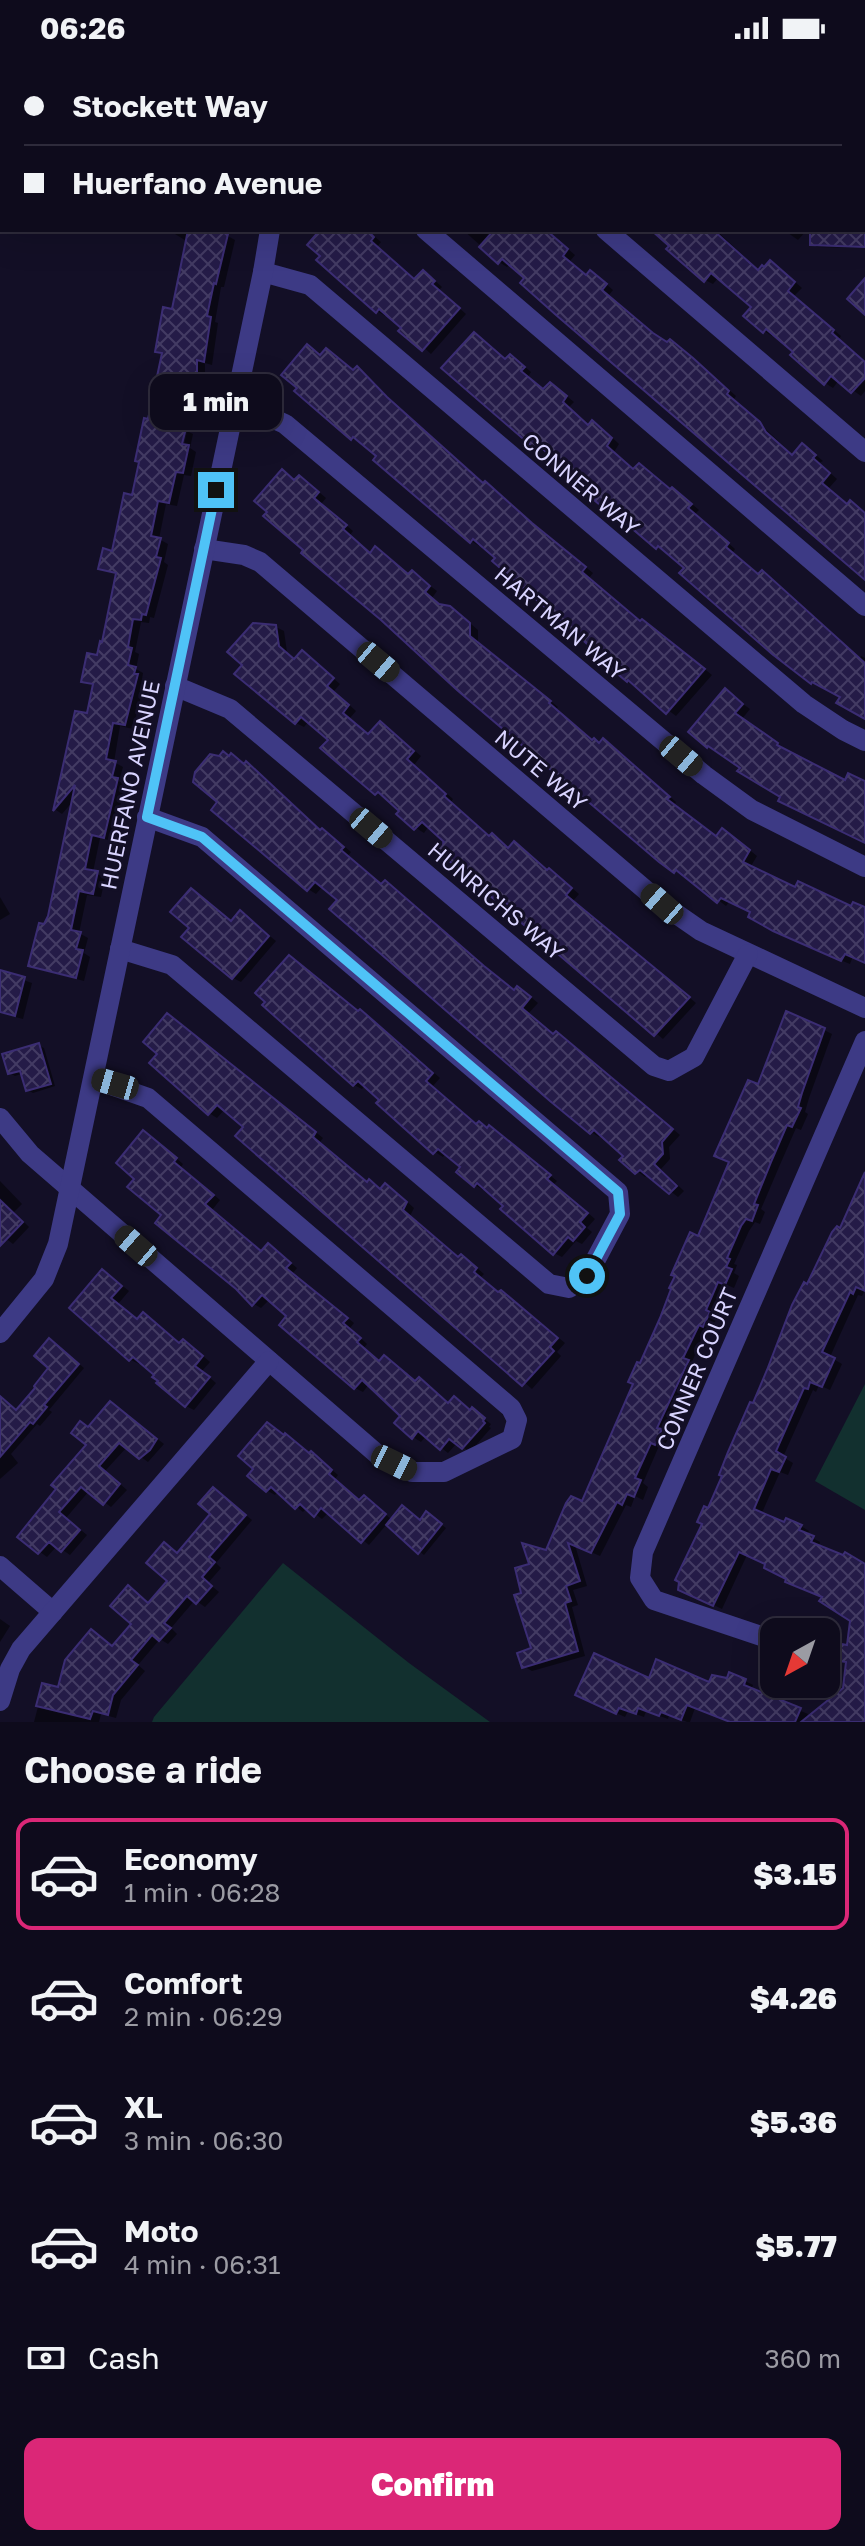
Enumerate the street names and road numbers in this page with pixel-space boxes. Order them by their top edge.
street label: CONNER WAY [517,427,646,541]
street label: HARTMAN WAY [490,560,631,685]
street label: HUERFANO AVENUE [94,678,165,892]
street label: NUTE WAY [490,723,593,816]
street label: HUNRICHS WAY [423,836,570,965]
street label: CONNER COURT [650,1283,743,1454]

